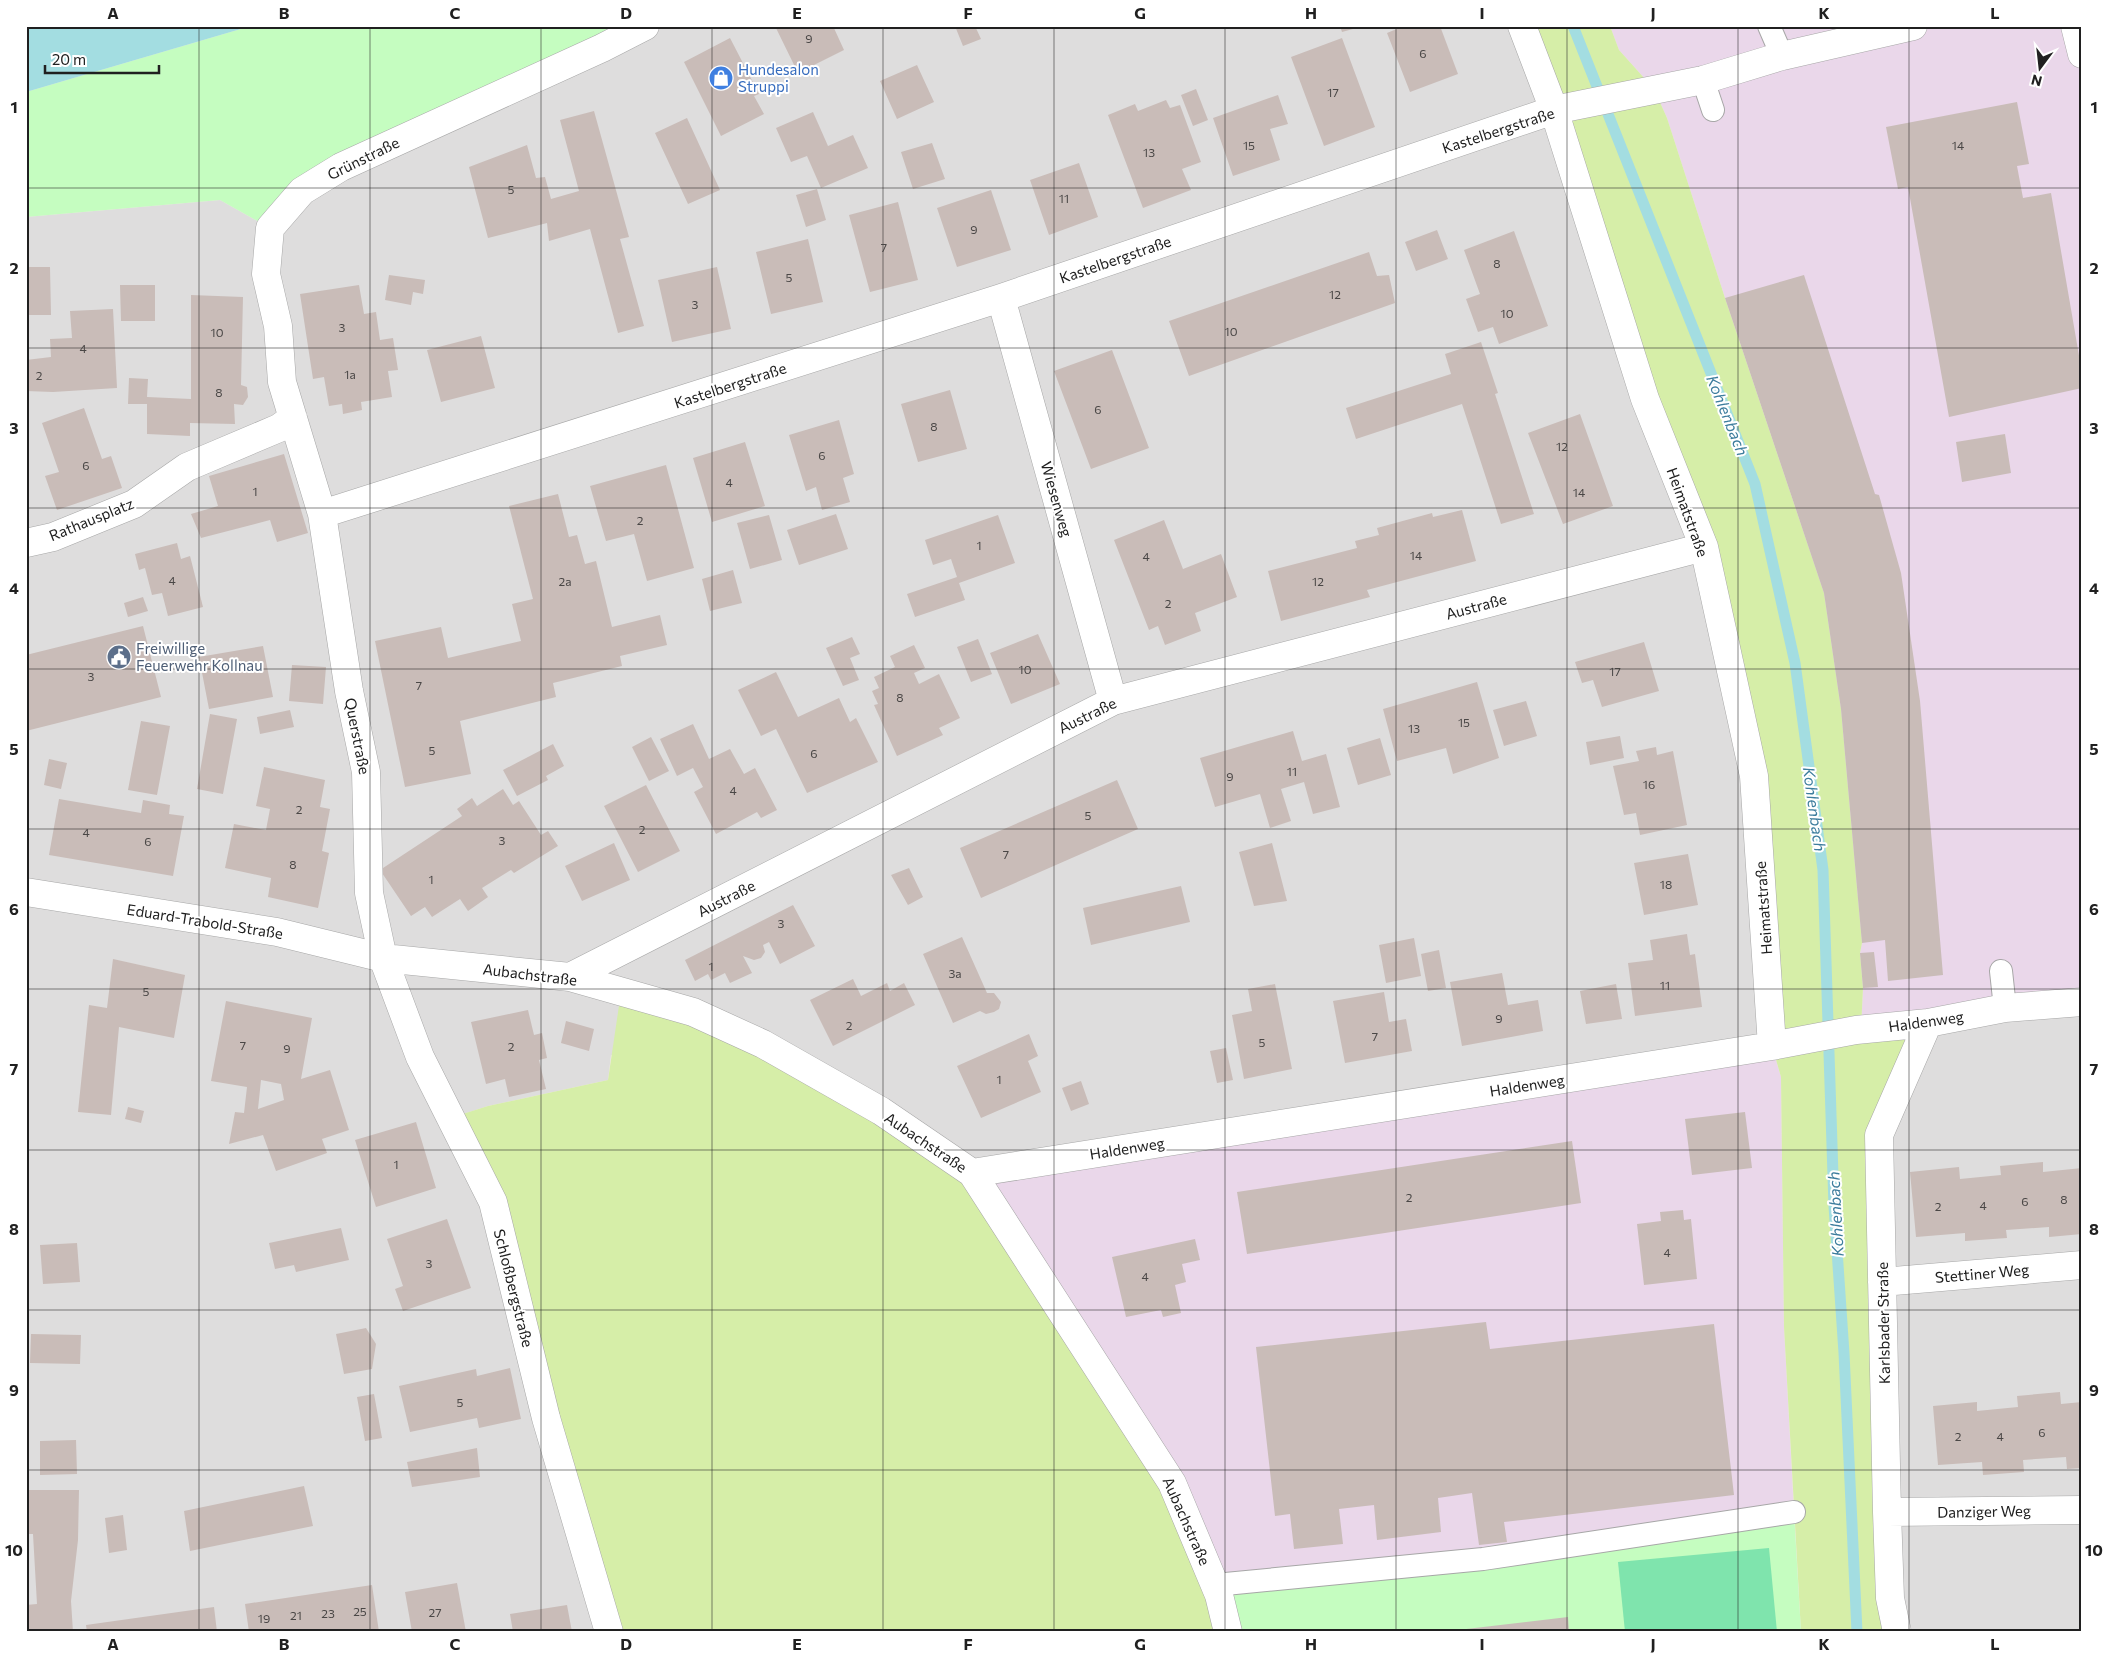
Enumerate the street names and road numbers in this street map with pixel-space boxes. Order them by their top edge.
street label: Kastelbergstraße [1440,103,1556,157]
street label: Grünstraße [324,133,402,183]
street label: Kastelbergstraße [1057,231,1173,287]
street label: Kastelbergstraße [672,358,788,412]
street label: Wiesenweg [1038,459,1076,539]
street label: Heimatstraße [1664,465,1713,559]
street label: Rathausplatz [46,494,136,544]
street label: Austraße [1444,589,1508,623]
street label: Austraße [1055,693,1119,737]
street label: Querstraße [342,696,374,776]
street label: Heimatstraße [1751,861,1775,955]
street label: Austraße [694,876,758,920]
street label: Eduard-Trabold-Straße [126,900,284,942]
street label: Aubachstraße [482,959,578,989]
street label: Haldenweg [1887,1007,1965,1035]
street label: Haldenweg [1488,1070,1566,1100]
street label: Aubachstraße [882,1108,970,1176]
street label: Haldenweg [1088,1133,1166,1163]
street label: Schloßbergstraße [491,1227,537,1349]
street label: Stettiner Weg [1934,1260,2030,1286]
street label: Karlsbader Straße [1873,1262,1893,1384]
street label: Aubachstraße [1159,1474,1215,1568]
street label: Danziger Weg [1937,1501,2031,1521]

